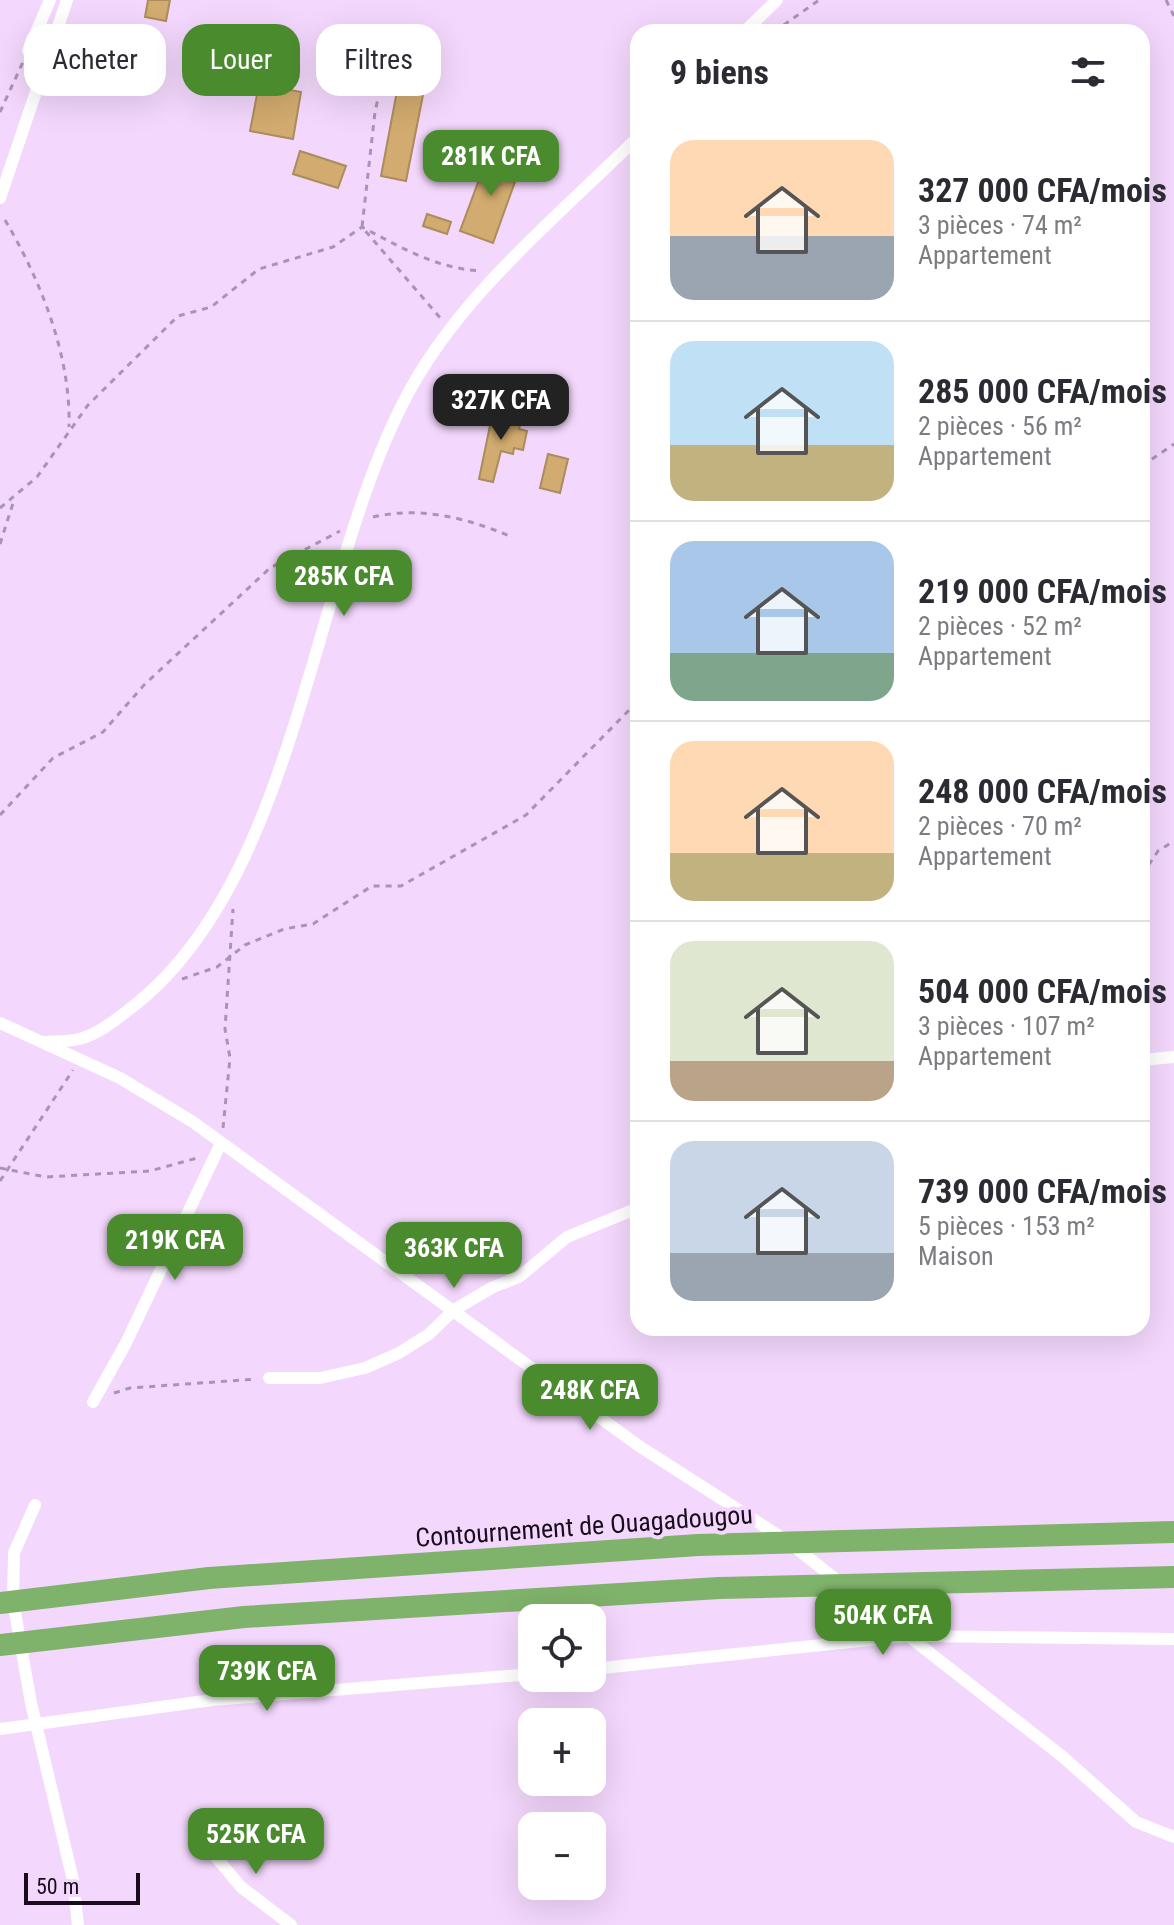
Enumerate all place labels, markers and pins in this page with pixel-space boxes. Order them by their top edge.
pin: 281K CFA [408,130,574,198]
pin: 327K CFA [418,374,584,442]
pin: 285K CFA [261,550,427,618]
pin: 219K CFA [92,1214,258,1282]
pin: 363K CFA [371,1222,537,1290]
pin: 248K CFA [507,1364,673,1432]
pin: 504K CFA [800,1589,966,1657]
pin: 739K CFA [184,1645,350,1713]
pin: 525K CFA [173,1808,339,1876]

